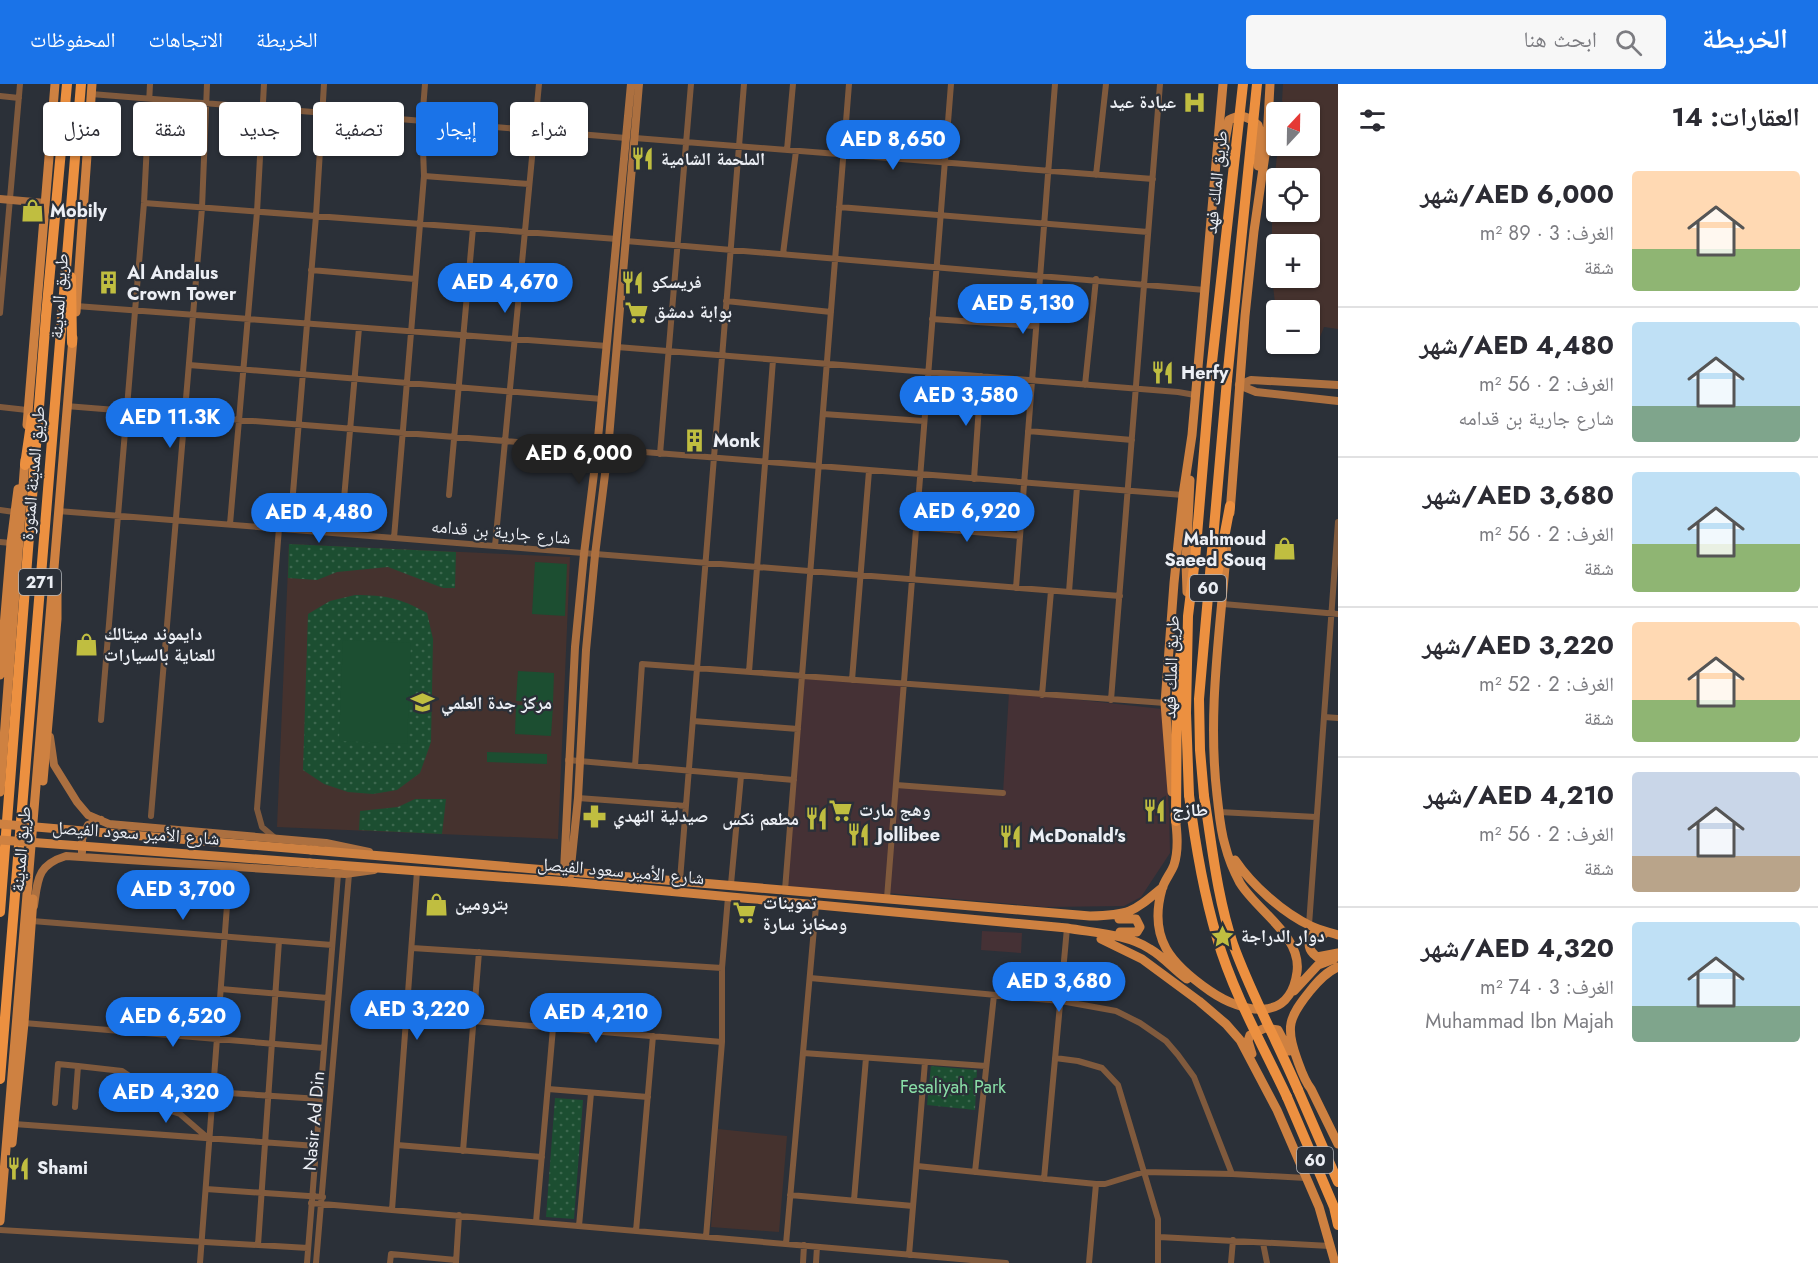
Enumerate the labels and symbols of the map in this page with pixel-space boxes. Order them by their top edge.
place label: عيادة عيد [1110,89,1176,115]
hospital icon: عيادة عيد [1181,89,1207,115]
north arrow [1266,102,1320,156]
pin: AED 8,650 [824,120,962,171]
street label: طريق الملك فهد [1198,129,1234,235]
restaurant icon: الملحمة الشامية [630,146,656,172]
place label: الملحمة الشامية [661,146,765,172]
shop icon: Mobily [19,198,45,224]
place label: Mobily [50,198,108,224]
street label: طريق المدينة [43,252,75,340]
place label: Al Andalus Crown Tower [126,260,237,307]
pin: AED 4,670 [436,263,574,314]
restaurant icon: فريسكو [620,269,646,295]
place label: فريسكو [651,269,702,295]
building icon: Al Andalus Crown Tower [96,270,122,296]
pin: AED 5,130 [954,284,1092,335]
supermarket icon: بوابة دمشق [623,299,649,325]
place label: بوابة دمشق [654,299,732,325]
restaurant icon: Herfy [1150,360,1176,386]
place label: Herfy [1181,360,1229,386]
pin: AED 3,580 [897,376,1035,427]
pin: AED 11.3K [101,398,239,449]
street label: طريق المدينة المنورة [14,405,52,541]
building icon: Monk [682,428,708,454]
place label: Monk [713,428,761,454]
pin: AED 6,000 [510,434,648,485]
pin: AED 6,920 [898,492,1036,543]
pin: AED 4,480 [250,493,388,544]
street label: شارع جارية بن قدامه [430,513,572,551]
place label: Mahmoud Saeed Souq [1165,526,1266,573]
shop icon: Mahmoud Saeed Souq [1271,536,1297,562]
road number: 271 [19,569,61,595]
road number: 60 [1190,575,1226,601]
street label: طريق الملك فهد [1156,615,1186,719]
place label: دايموند ميتالك للعناية بالسيارات [104,621,215,668]
shop icon: دايموند ميتالك للعناية بالسيارات [73,631,99,657]
school or university icon: مركز جدة العلمي [410,690,436,716]
place label: مركز جدة العلمي [441,690,552,717]
supermarket icon: وهج مارت [828,797,854,823]
place label: وهج مارت [859,797,931,823]
restaurant icon: طازج [1141,797,1167,823]
place label: طازج [1172,797,1208,823]
pharmacy icon: صيدلية النهدي [582,803,608,829]
place label: صيدلية النهدي [613,803,708,830]
street label: طريق المدينة [4,805,38,893]
place label: مطعم نكس [722,806,799,832]
restaurant icon: مطعم نكس [804,806,830,832]
street label: شارع الأمير سعود الفيصل [52,814,220,852]
restaurant icon: Jollibee [846,822,872,848]
place label: Jollibee [874,822,940,848]
restaurant icon: McDonald's [998,823,1024,849]
place label: McDonald's [1029,823,1126,849]
street label: شارع الأمير سعود الفيصل [537,851,705,891]
pin: AED 3,700 [114,870,252,921]
place label: تموينات ومخابز سارة [763,890,847,937]
shop icon: بترومين [424,891,450,917]
place label: بترومين [455,891,508,917]
supermarket icon: تموينات ومخابز سارة [732,900,758,926]
place icon: دوار الدراجة [1210,923,1236,949]
place label: دوار الدراجة [1241,923,1325,949]
pin: AED 3,680 [990,962,1128,1013]
pin: AED 3,220 [348,990,486,1041]
pin: AED 4,210 [527,993,665,1044]
pin: AED 6,520 [104,997,242,1048]
street label: Nasir Ad Din [297,1070,331,1172]
pin: AED 4,320 [97,1073,235,1124]
park label: Fesaliyah Park [900,1074,1006,1100]
road number: 60 [1297,1147,1333,1173]
restaurant icon: Shami [6,1155,32,1181]
place label: Shami [37,1155,88,1181]

